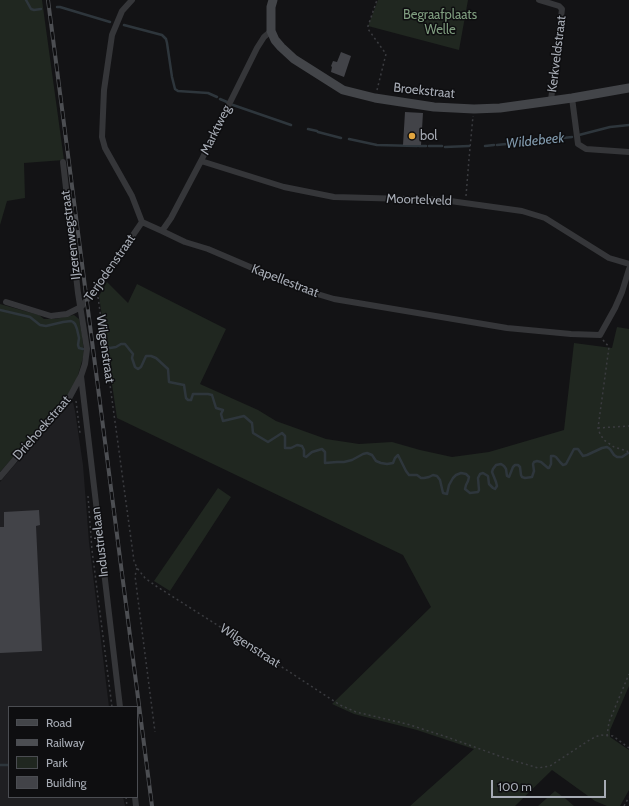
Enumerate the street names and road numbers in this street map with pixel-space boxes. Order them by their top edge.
street label: Kerkveldstraat [545,15,569,93]
street label: Broekstraat [392,80,456,102]
street label: Marktweg [197,103,235,157]
street label: IJzerenwegstraat [58,189,84,281]
street label: Moortelveld [386,191,452,209]
street label: Terjodenstraat [81,231,139,305]
street label: Kapellestraat [249,261,321,301]
street label: Wilgenstraat [92,314,118,384]
street label: Driehoekstraat [10,393,74,463]
street label: Industrielaan [88,506,112,578]
street label: Wilgenstraat [217,621,283,671]

